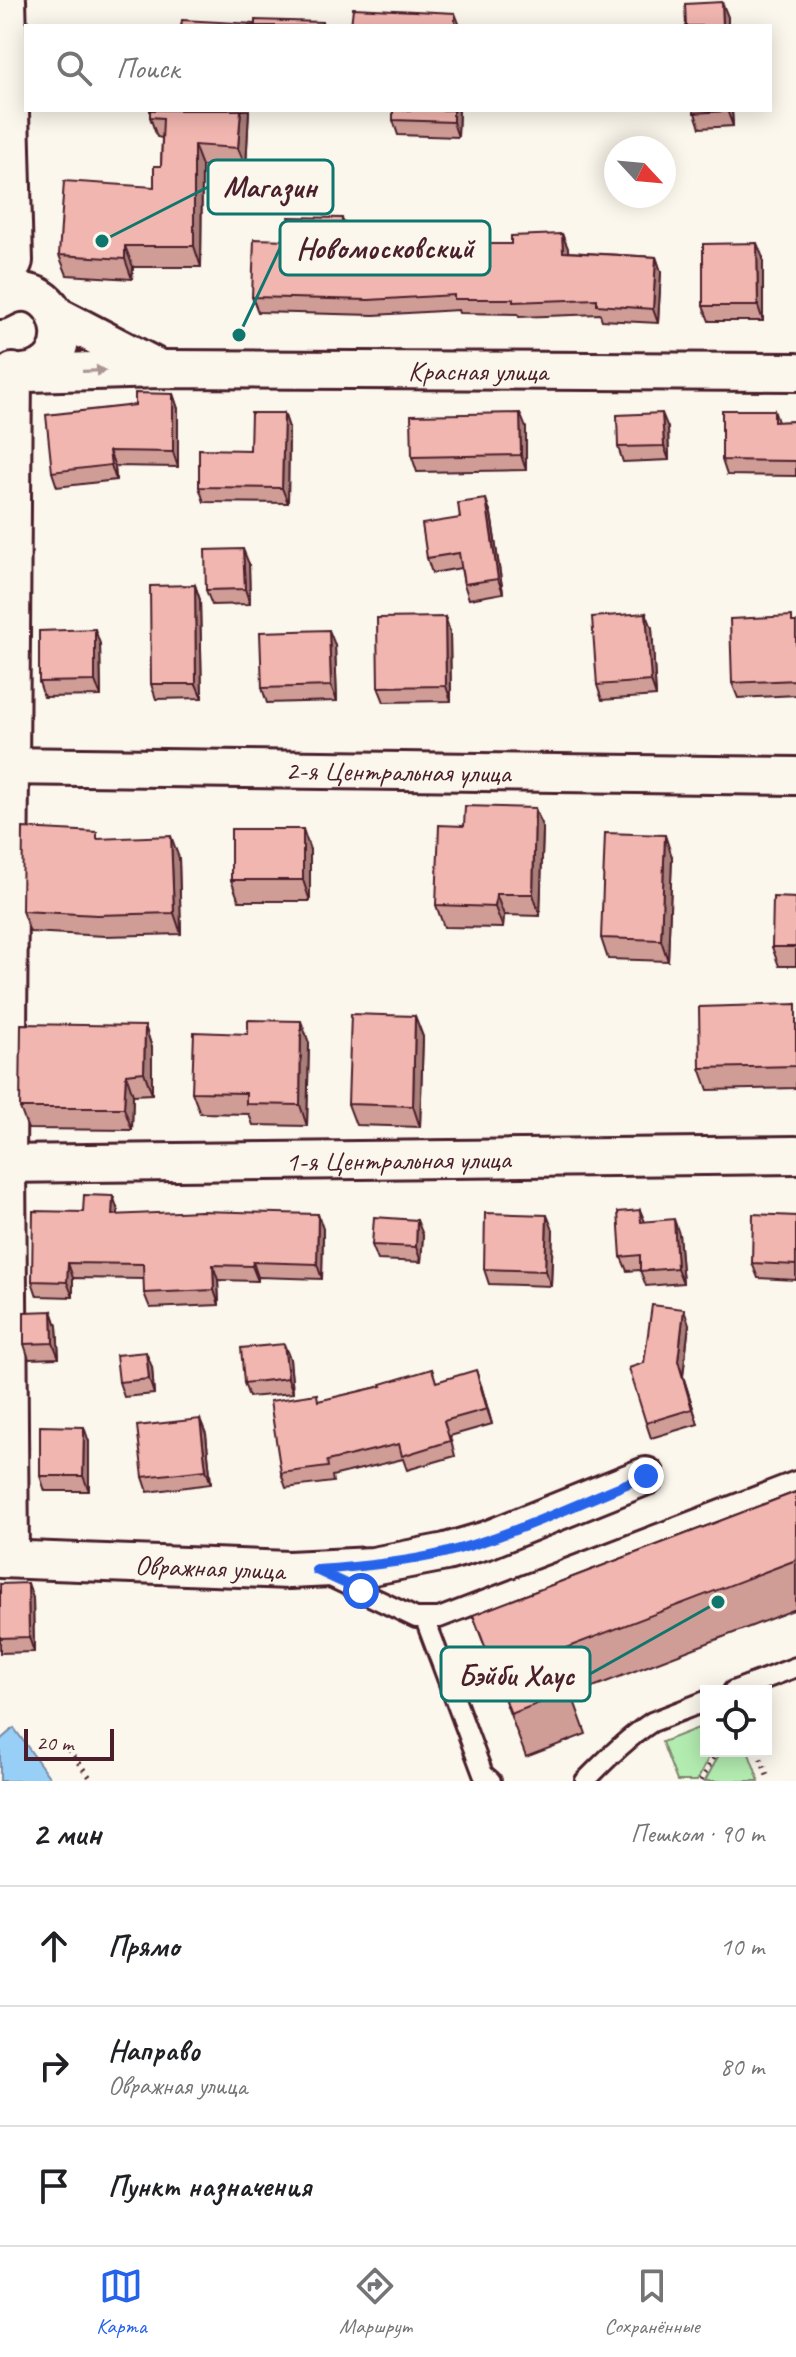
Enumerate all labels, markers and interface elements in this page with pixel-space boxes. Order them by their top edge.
search box [24,24,772,112]
icon: search [52,46,96,90]
text: Поиск [116,49,179,87]
north arrow [604,136,676,208]
callout: Магазин [208,160,333,214]
text: Магазин [223,168,319,207]
callout: Новомосковский [280,221,490,275]
text: Новомосковский [296,229,476,267]
street label: Красная улица [408,353,551,388]
one-way arrow [82,364,107,377]
street label: 2-я Центральная улица [285,752,513,790]
street label: 1-я Центральная улица [285,1141,513,1178]
route end [628,1458,664,1494]
street label: Овражная улица [134,1547,288,1587]
route start [343,1573,379,1609]
callout: Бэйби Хаус [441,1647,590,1701]
text: Бэйби Хаус [458,1656,576,1694]
map controls [700,1685,772,1757]
button: locate [700,1685,772,1757]
scale bar [24,1725,114,1761]
text: 20 m [36,1729,73,1757]
text: 2 мин [32,1812,101,1855]
text: Пешком · 90 m [631,1817,764,1850]
icon: ahead [32,1924,76,1968]
text: Прямо [108,1927,179,1965]
text: 10 m [720,1930,764,1963]
text: Направо [108,2031,200,2069]
icon: right [32,2044,76,2088]
text: 80 m [720,2050,764,2083]
text: Овражная улица [108,2069,247,2102]
icon: arrive [32,2164,76,2208]
text: Пункт назначения [108,2167,311,2205]
tab: Карта [96,2264,147,2340]
tab: Маршрут [339,2264,412,2340]
tab: Сохранённые [604,2264,700,2340]

